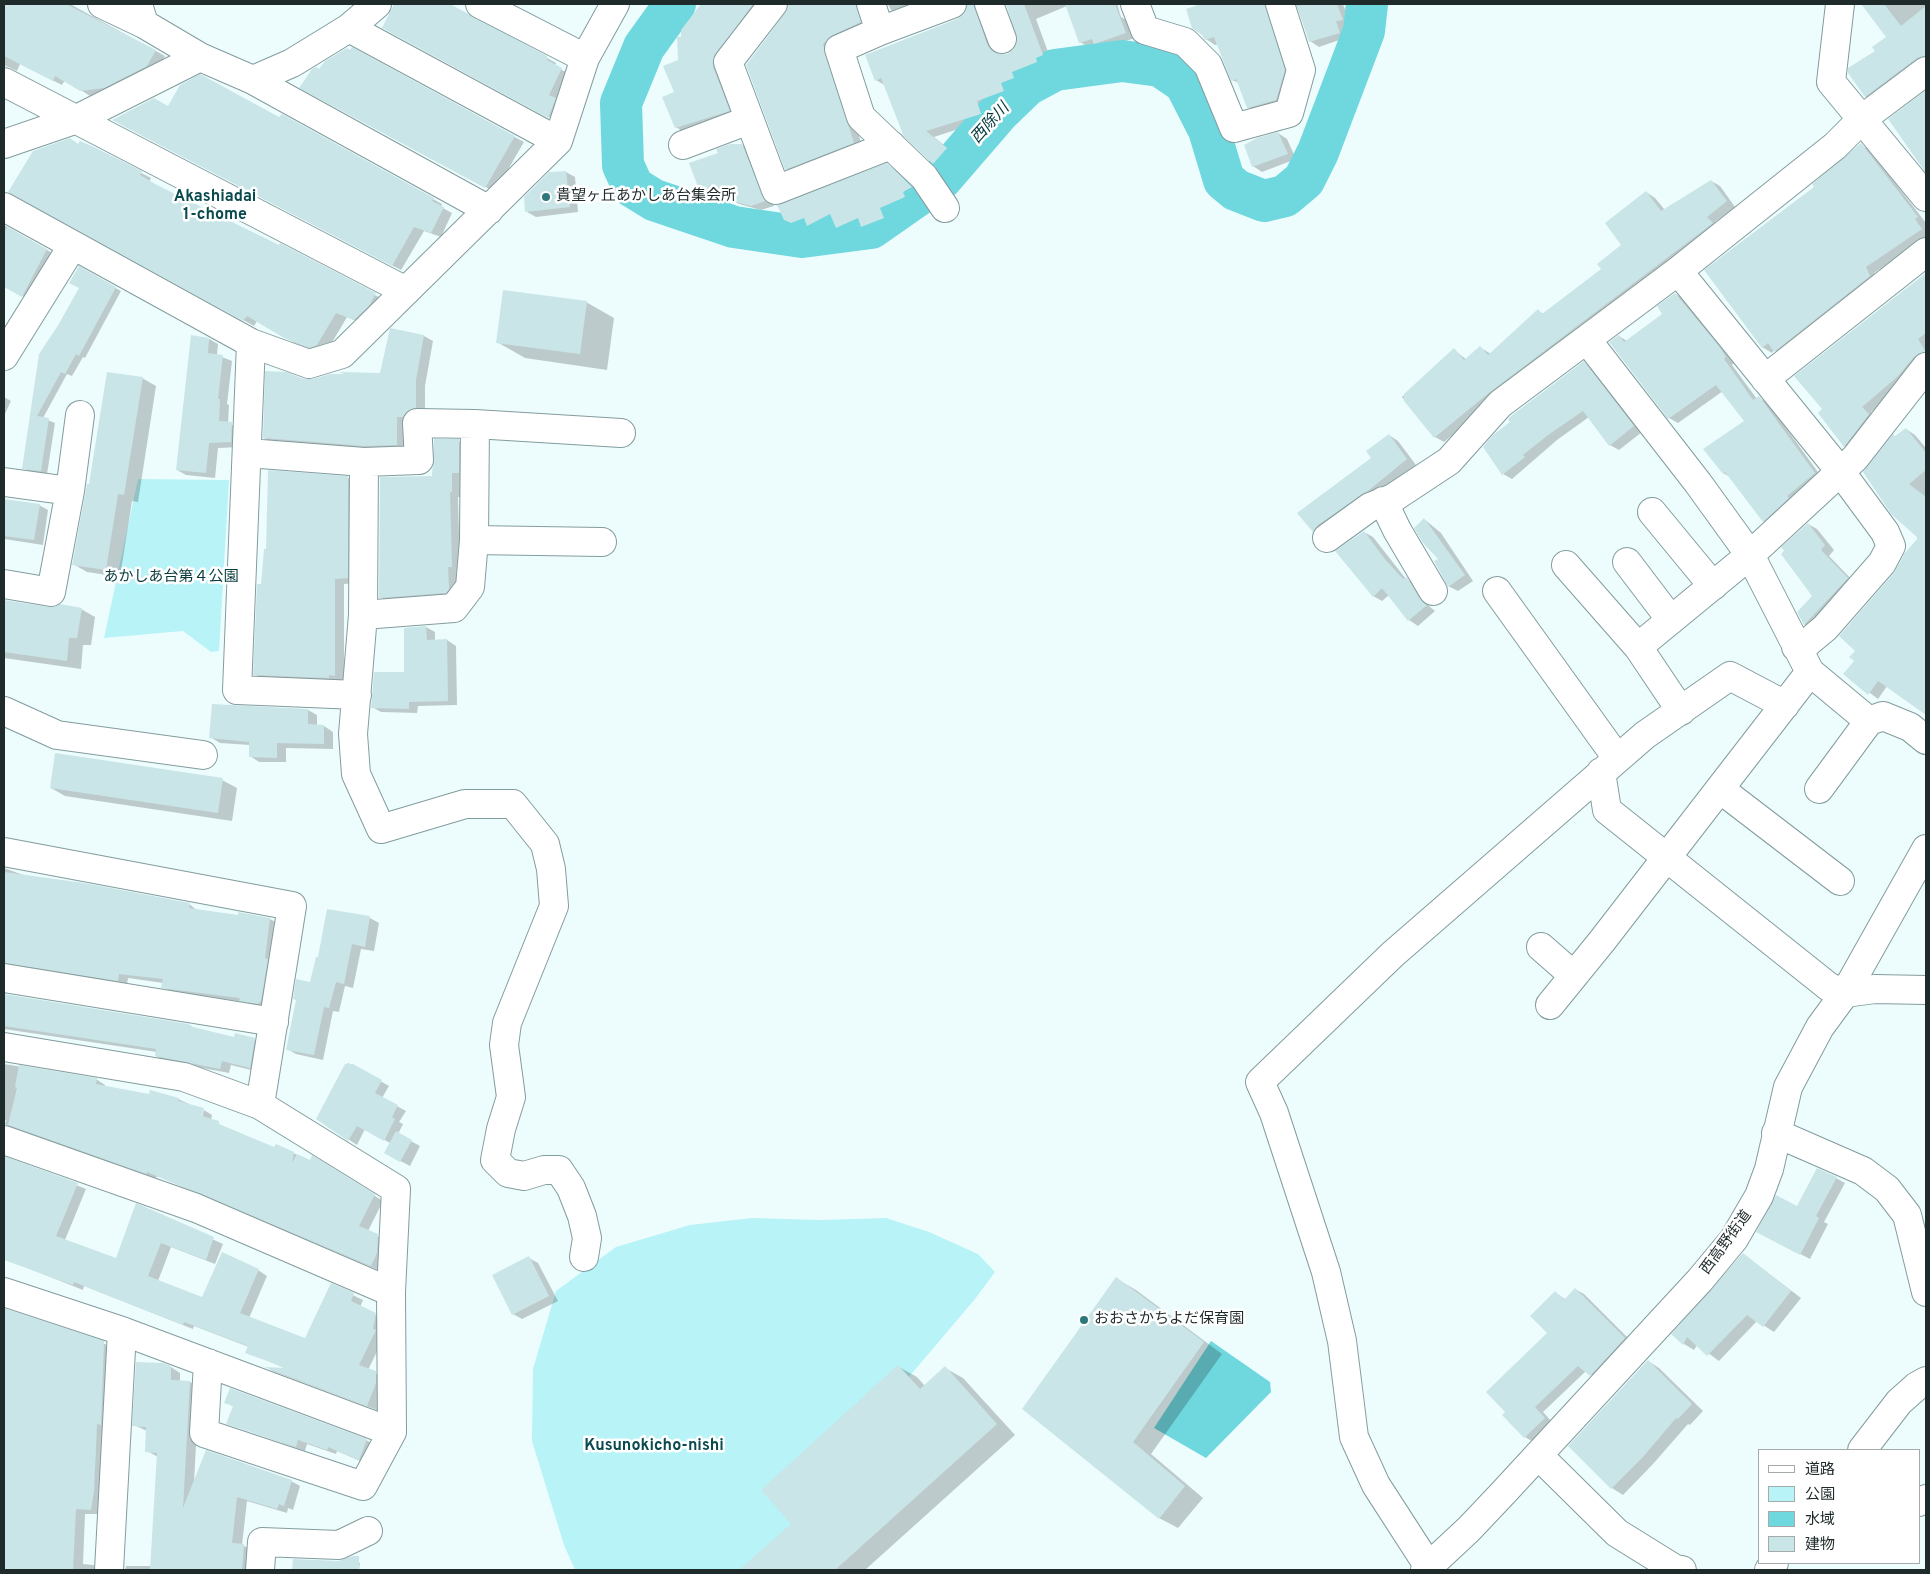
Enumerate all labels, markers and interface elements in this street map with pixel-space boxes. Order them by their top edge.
water label: 西除川 [968,100,1014,148]
district label: Akashiadai 1-chome [174,188,256,226]
place label: 貴望ヶ丘あかしあ台集会所 [556,188,736,206]
marker: 貴望ヶ丘あかしあ台集会所 [540,191,552,203]
park label: あかしあ台第４公園 [104,569,238,587]
street label: 西高野街道 [1698,1207,1756,1279]
place label: おおさかちよだ保育園 [1094,1311,1244,1329]
marker: おおさかちよだ保育園 [1078,1314,1090,1326]
district label: Kusunokicho-nishi [584,1437,724,1457]
legend [1758,1449,1920,1564]
text: 道路 [1805,1461,1835,1480]
text: 公園 [1805,1486,1835,1505]
text: 水域 [1805,1511,1835,1530]
text: 建物 [1805,1536,1835,1555]

